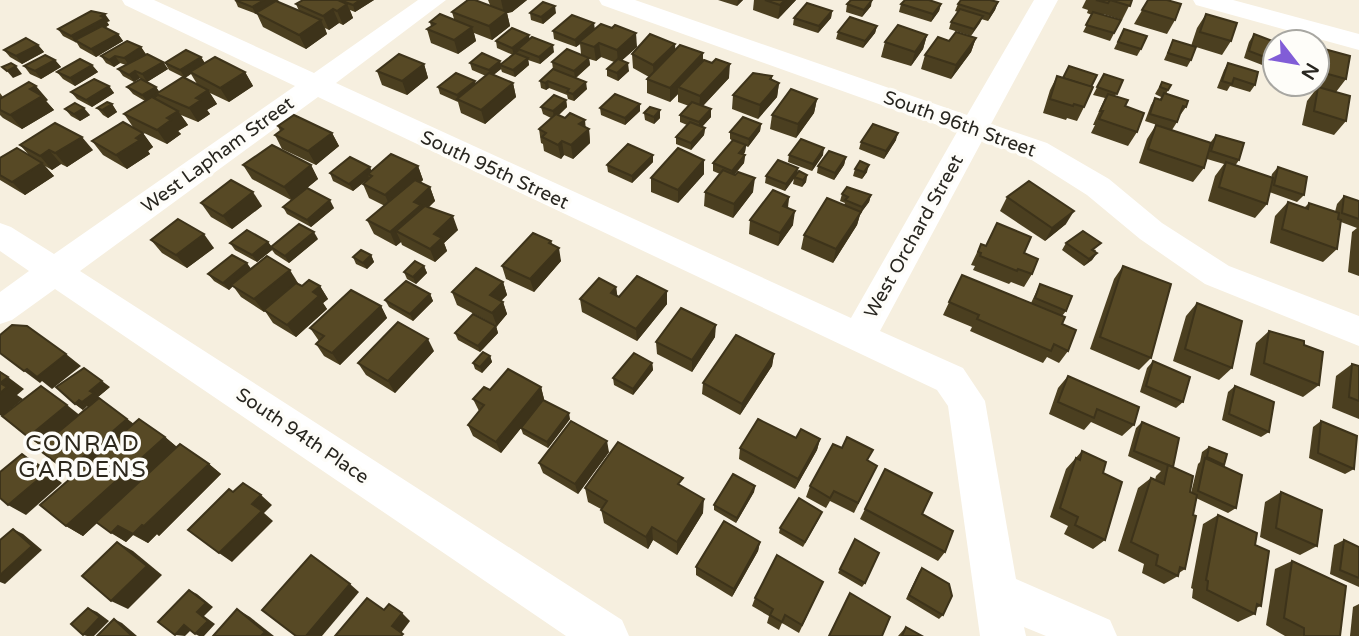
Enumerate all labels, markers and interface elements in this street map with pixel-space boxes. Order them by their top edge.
north arrow [1261,28,1331,98]
text: N [1296,59,1323,83]
street label: South 96th Street [880,86,1039,162]
street label: West Lapham Street [137,92,298,217]
street label: South 95th Street [417,126,572,214]
street label: West Orchard Street [860,151,968,322]
street label: South 94th Place [232,383,373,488]
district label: CONRAD GARDENS [18,430,148,484]

